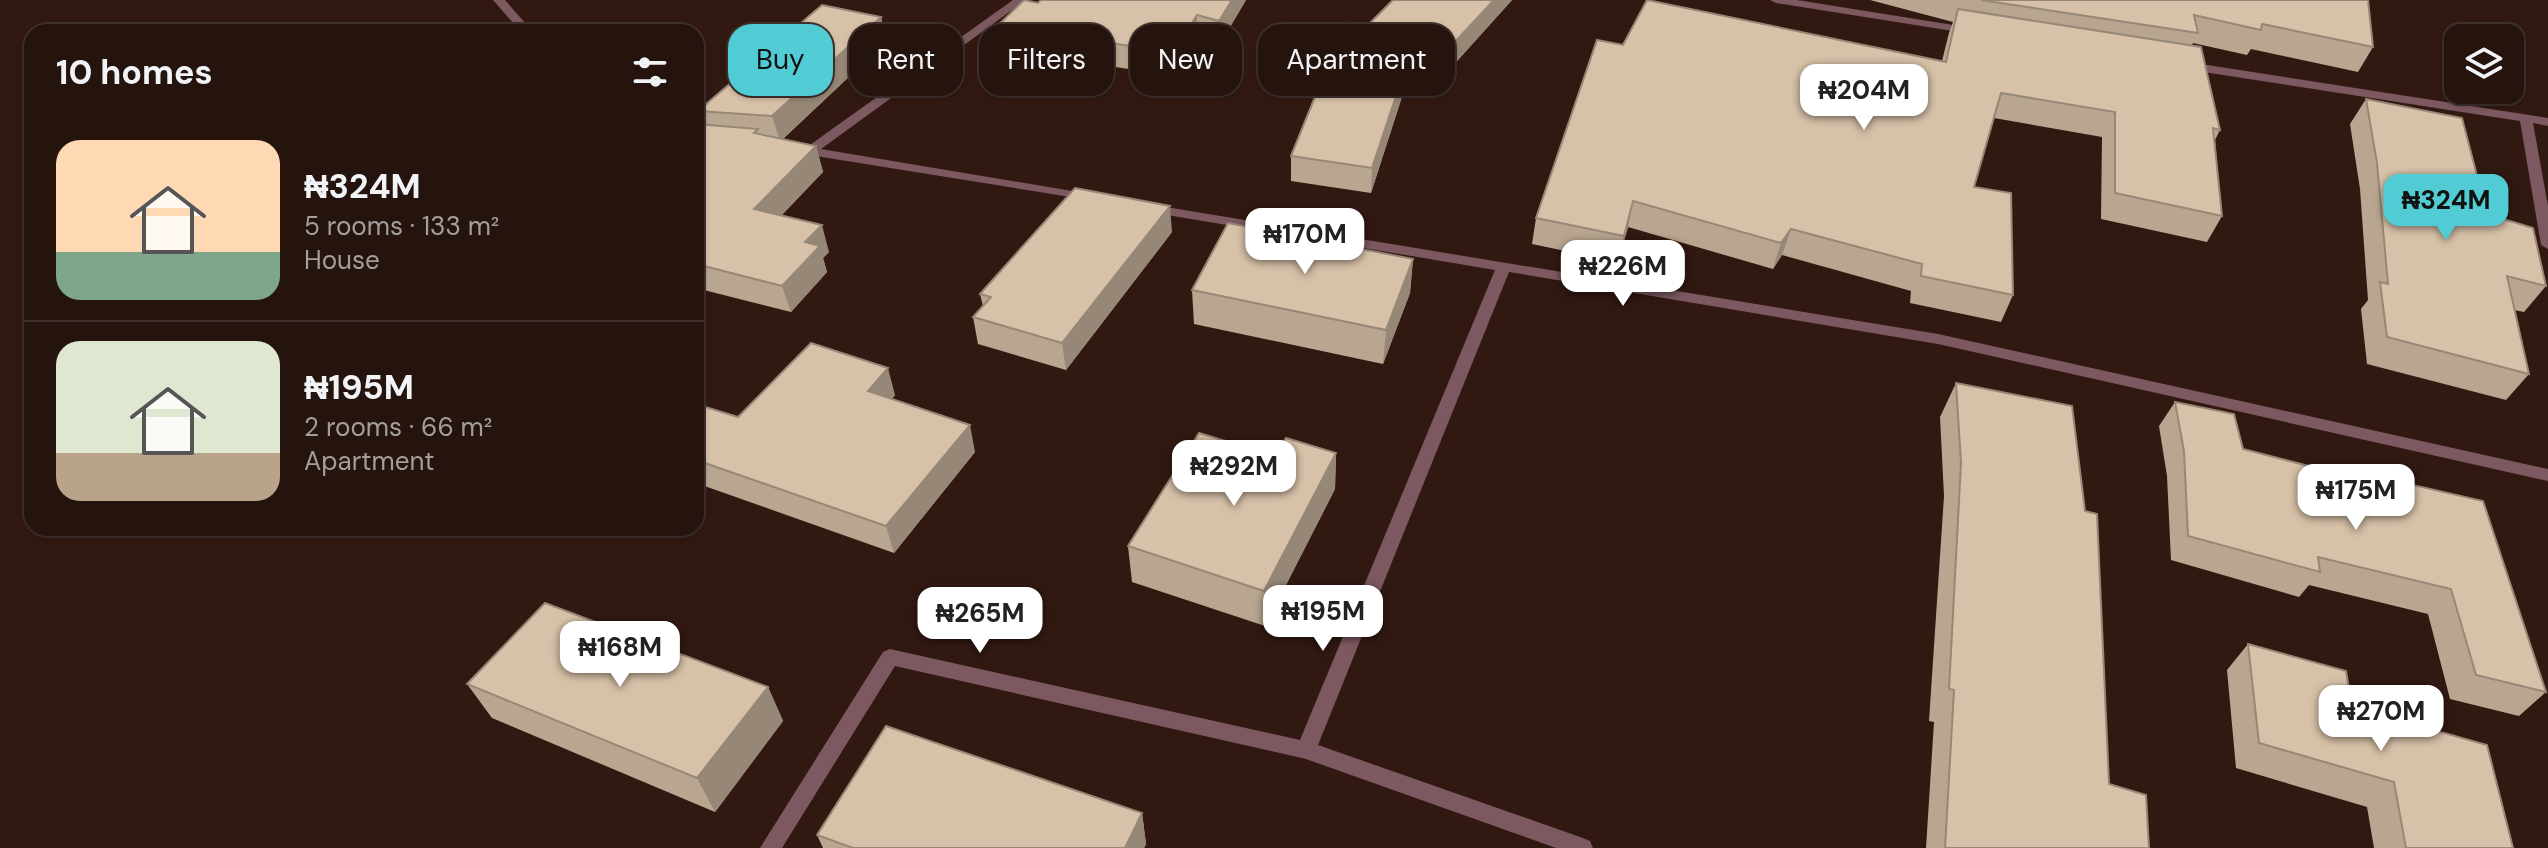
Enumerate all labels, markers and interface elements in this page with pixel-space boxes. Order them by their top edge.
chip: Buy [728,24,833,96]
chip: Rent [849,24,963,96]
chip: Filters [979,24,1114,96]
chip: New [1130,24,1242,96]
chip: Apartment [1258,24,1455,96]
map controls [2444,24,2524,104]
button: layers [2444,24,2524,104]
text: 10 homes [56,50,213,95]
icon: filters [628,50,672,94]
pin: ₦204M [1808,64,1920,132]
text: ₦204M [1818,73,1910,107]
text: ₦324M [304,164,421,209]
icon: home [120,172,216,268]
pin: ₦324M [2390,174,2502,242]
text: ₦324M [2401,183,2491,217]
pin: ₦170M [1249,208,1361,276]
text: 5 rooms · 133 m² [304,209,499,243]
text: ₦170M [1263,217,1347,251]
pin: ₦226M [1567,240,1679,308]
text: House [304,243,380,277]
text: ₦226M [1579,249,1667,283]
text: ₦195M [304,365,414,410]
icon: home [120,373,216,469]
text: 2 rooms · 66 m² [304,410,492,444]
pin: ₦292M [1178,440,1290,508]
text: Apartment [304,444,435,478]
text: ₦292M [1190,449,1278,483]
pin: ₦175M [2300,464,2412,532]
text: ₦175M [2316,473,2396,507]
pin: ₦195M [1267,585,1379,653]
pin: ₦265M [924,587,1036,655]
text: ₦195M [1281,594,1365,628]
text: ₦265M [936,596,1024,630]
pin: ₦168M [564,621,676,689]
text: ₦168M [578,630,662,664]
pin: ₦270M [2325,685,2437,753]
text: ₦270M [2337,694,2425,728]

